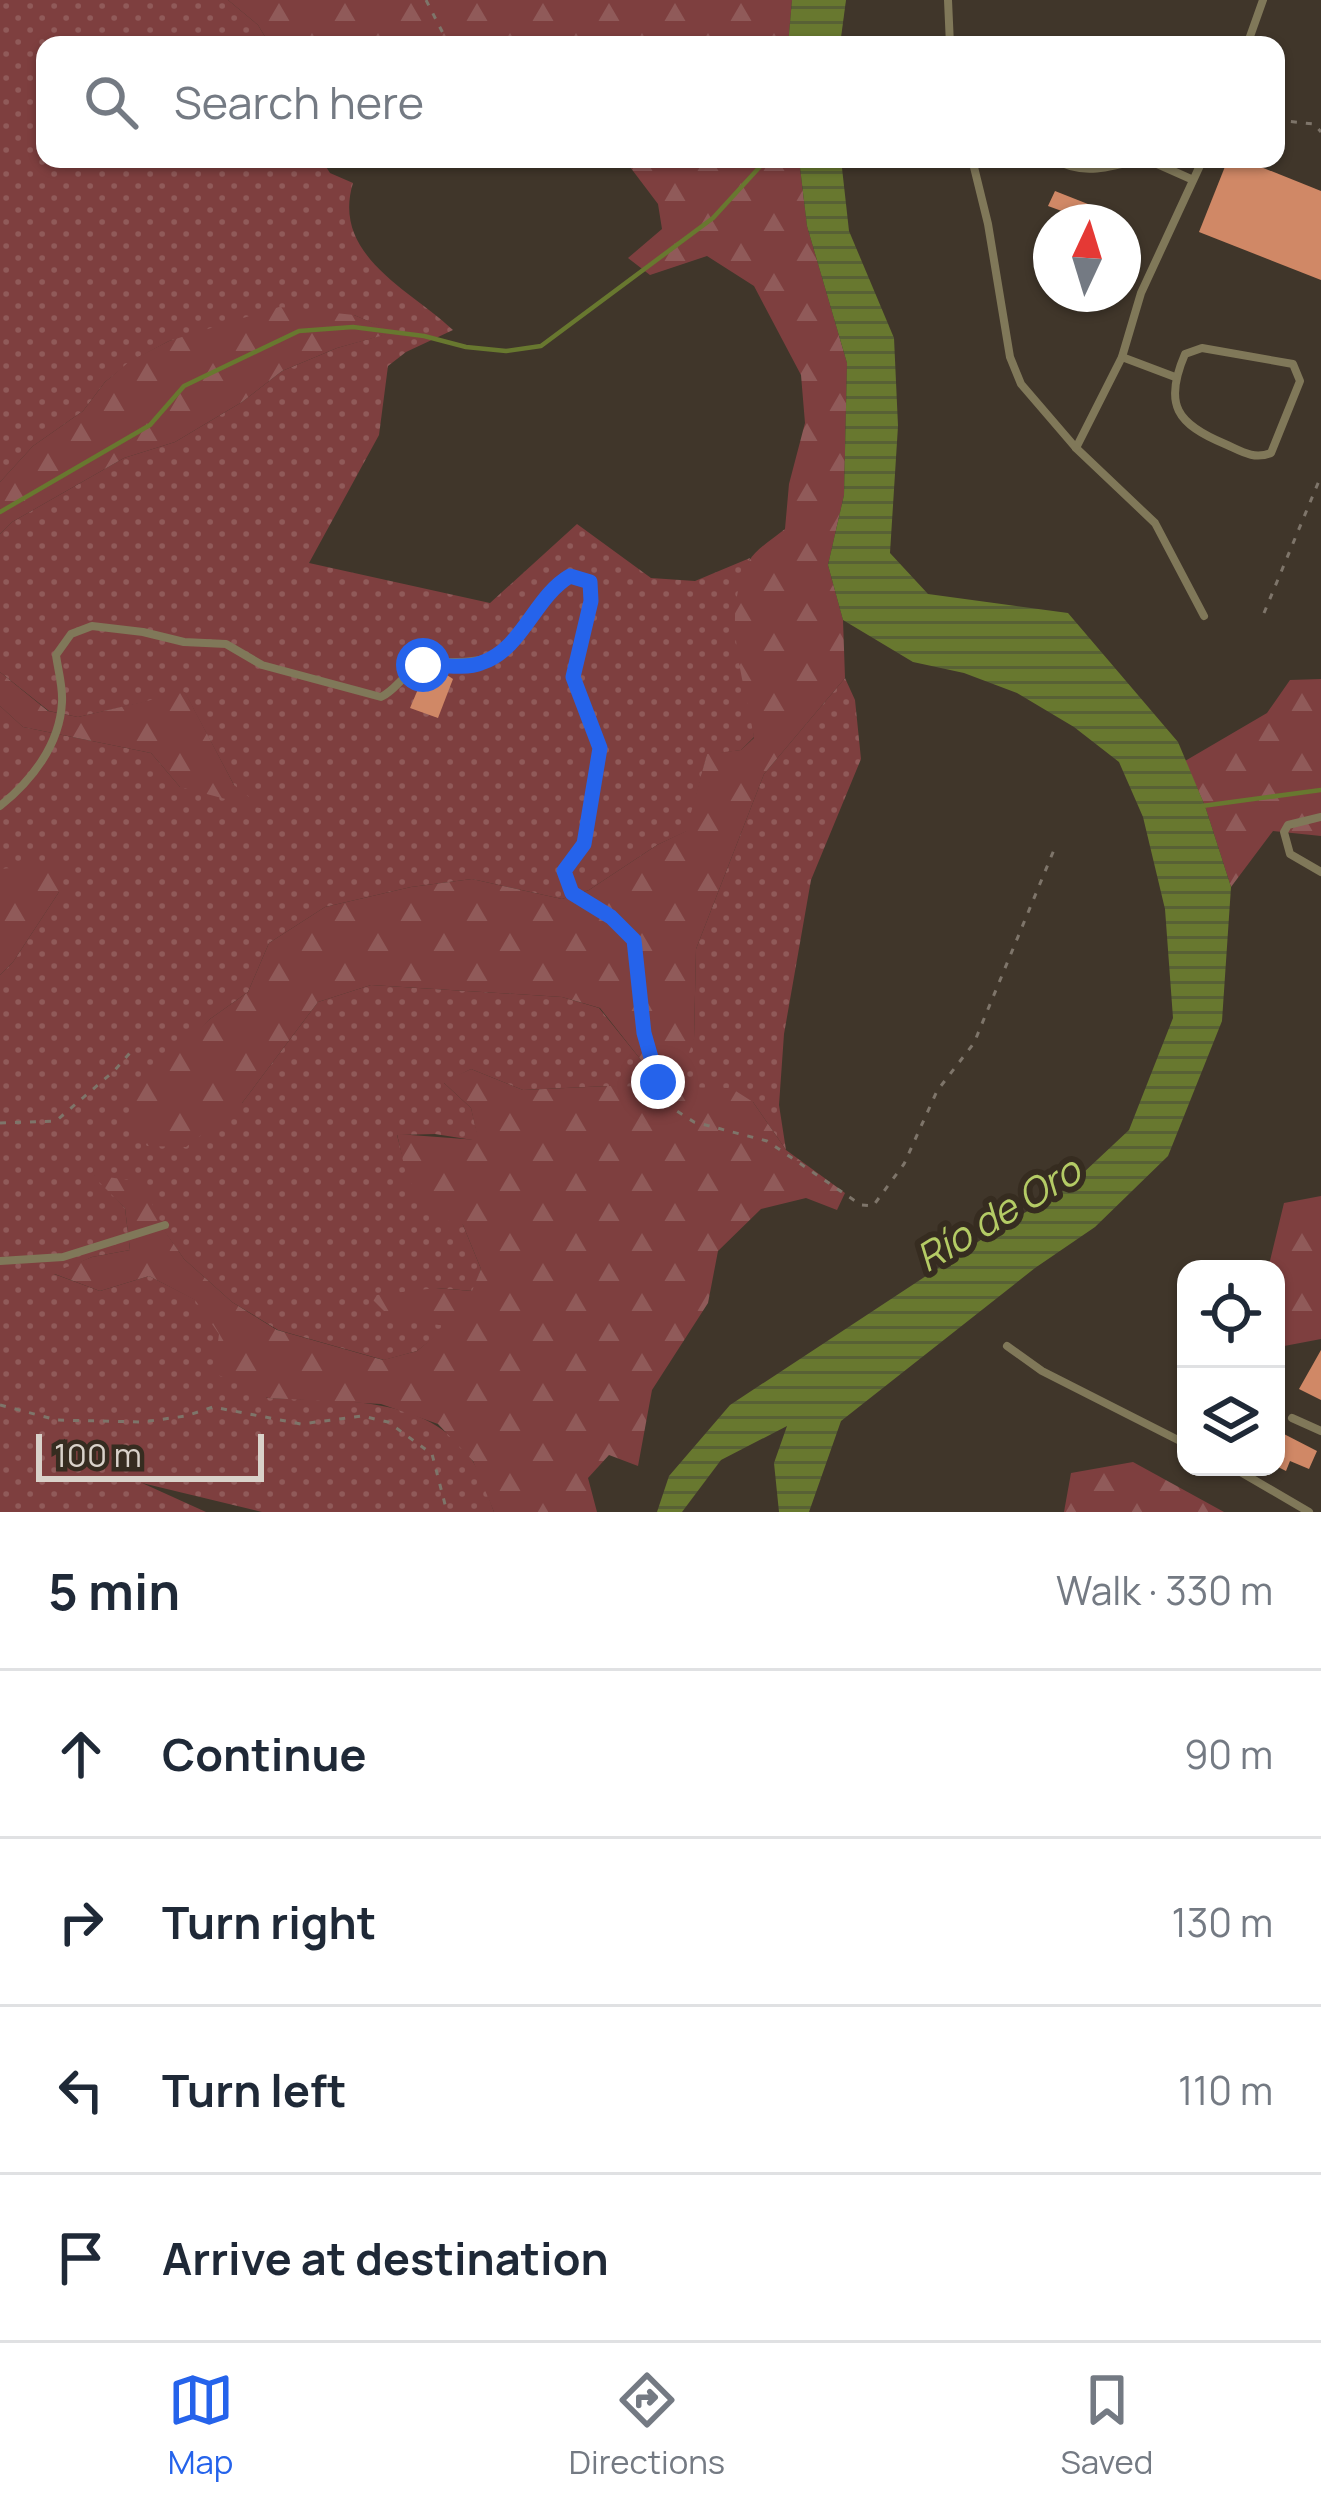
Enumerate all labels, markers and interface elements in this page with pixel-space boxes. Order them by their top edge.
search box [36,36,1285,168]
icon: search [78,69,144,135]
text: Search here [174,71,424,133]
north arrow [1033,204,1141,312]
route start [396,638,450,692]
route end [631,1055,685,1109]
water label: Río de Oro [905,1142,1092,1283]
map controls [1177,1260,1285,1476]
button: locate [1177,1260,1285,1368]
button: layers [1177,1368,1285,1476]
scale bar [36,1428,264,1481]
text: 100 m [54,1432,142,1477]
text: 5 min [48,1556,180,1625]
text: Walk · 330 m [1056,1563,1273,1617]
icon: ahead [48,1721,114,1787]
text: Continue [162,1723,367,1785]
text: 90 m [1184,1727,1273,1781]
icon: right [48,1889,114,1955]
text: Turn right [162,1891,376,1953]
text: 130 m [1172,1895,1273,1949]
icon: left [48,2057,114,2123]
text: Turn left [162,2059,347,2121]
text: 110 m [1178,2063,1273,2117]
icon: arrive [48,2225,114,2291]
text: Arrive at destination [162,2227,609,2289]
tab: Map [168,2367,234,2484]
tab: Directions [569,2367,725,2484]
tab: Saved [1060,2367,1153,2484]

